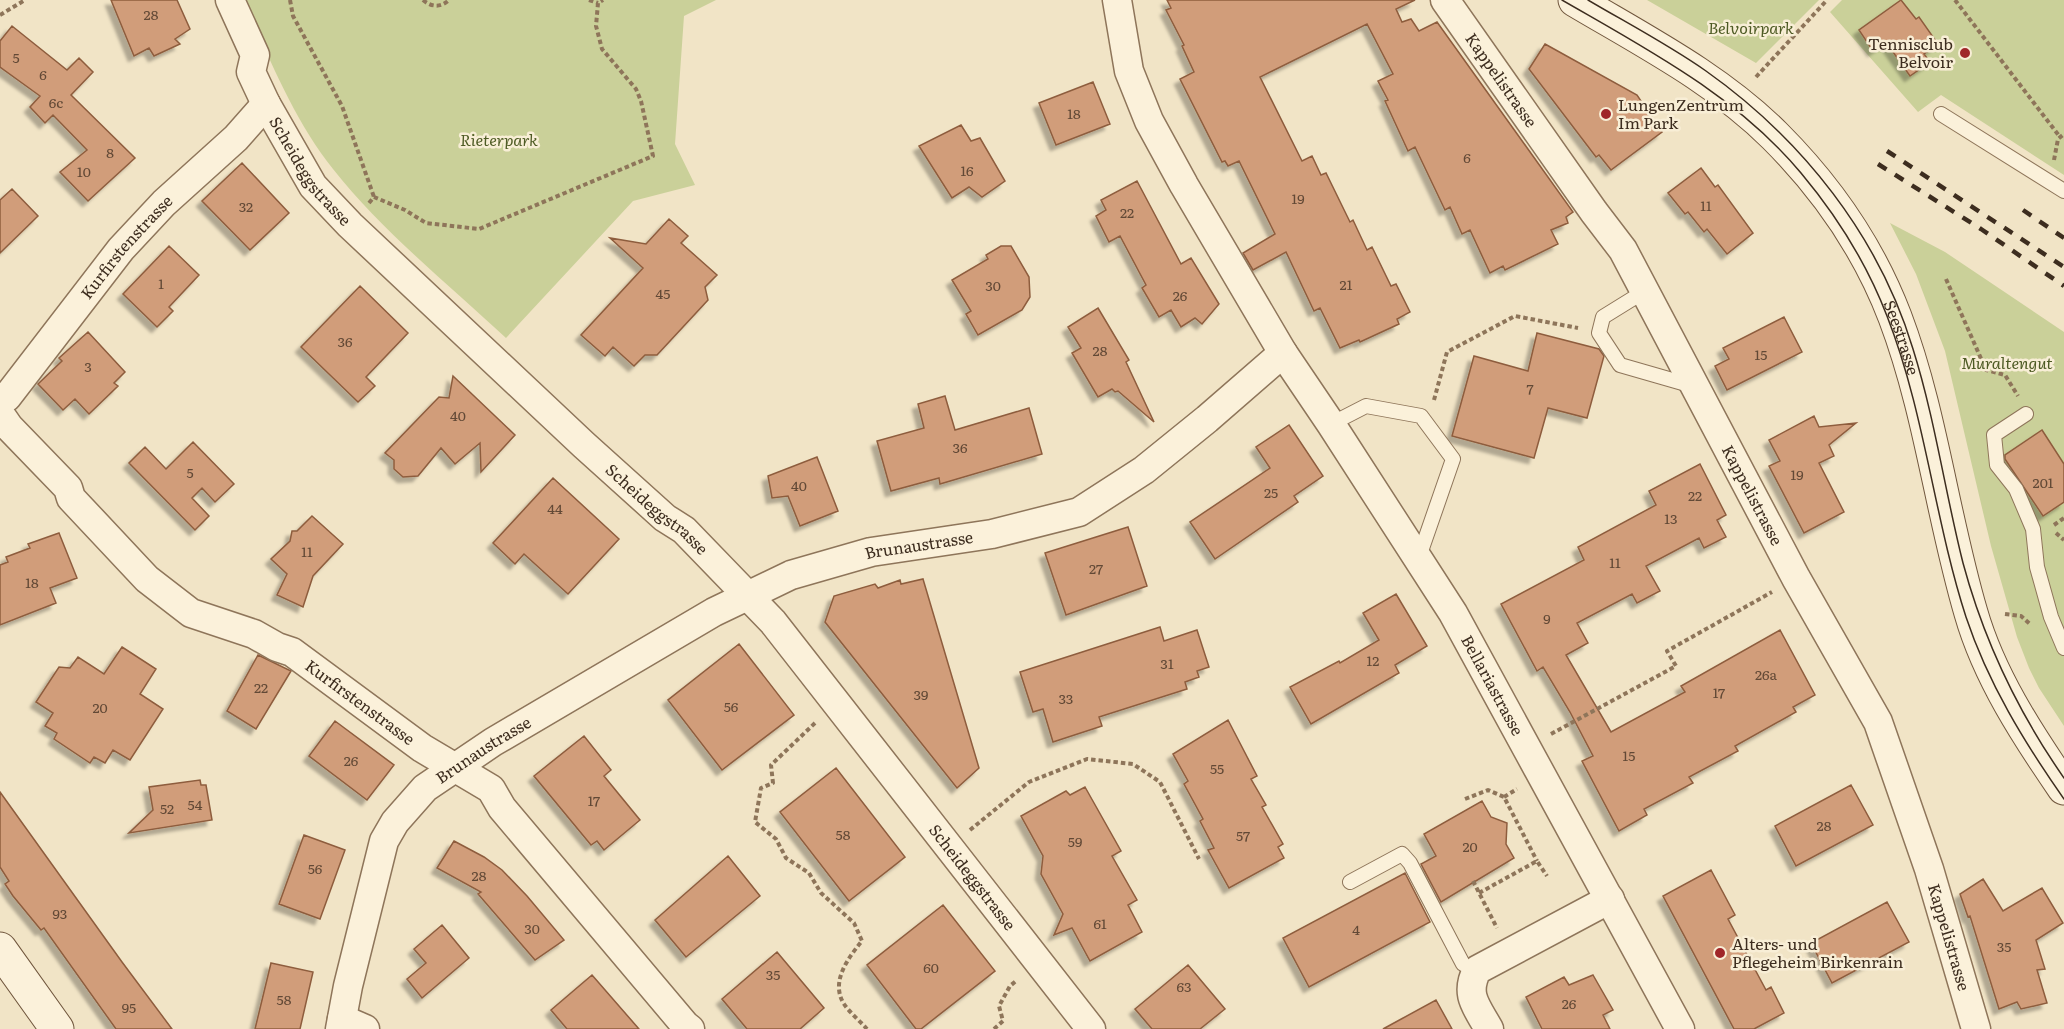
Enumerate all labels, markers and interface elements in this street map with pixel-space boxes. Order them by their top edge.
house number: 28 [144,4,159,24]
park label: Belvoirpark [1708,15,1794,39]
street label: Kappelistrasse [1461,27,1544,132]
place label: Tennisclub Belvoir [1868,31,1953,73]
marker: Tennisclub Belvoir [1958,46,1972,60]
house number: 5 [12,47,20,67]
house number: 6 [39,64,47,84]
house number: 6c [49,92,63,112]
place label: LungenZentrum Im Park [1618,92,1745,134]
house number: 18 [1067,103,1081,123]
marker: LungenZentrum Im Park [1599,107,1613,121]
street label: Scheideggstrasse [265,112,357,230]
park label: Rieterpark [460,127,538,151]
house number: 8 [106,142,114,162]
house number: 6 [1463,147,1471,167]
house number: 16 [960,160,974,180]
house number: 10 [77,161,91,181]
street label: Kurfirstenstrasse [74,188,177,304]
house number: 19 [1291,188,1305,208]
house number: 11 [1700,195,1712,215]
house number: 32 [239,196,253,216]
house number: 22 [1120,202,1134,222]
house number: 1 [158,273,164,293]
house number: 21 [1340,274,1353,294]
house number: 30 [985,275,1001,295]
house number: 45 [656,283,670,303]
house number: 26 [1173,285,1188,305]
street label: Seestrasse [1878,296,1926,378]
house number: 36 [337,331,353,351]
house number: 28 [1093,340,1108,360]
house number: 15 [1755,344,1767,364]
park label: Muraltengut [1961,350,2053,374]
house number: 3 [84,356,92,376]
house number: 7 [1526,378,1534,398]
house number: 40 [450,405,466,425]
house number: 36 [952,437,968,457]
street label: Kappelistrasse [1717,440,1790,549]
street label: Scheideggstrasse [601,457,714,559]
house number: 5 [186,462,194,482]
house number: 19 [1790,464,1804,484]
house number: 201 [2033,472,2054,492]
house number: 40 [791,475,807,495]
house number: 25 [1264,482,1278,502]
house number: 22 [1688,485,1702,505]
house number: 44 [547,498,563,518]
house number: 13 [1664,508,1678,528]
street label: Brunaustrasse [861,524,975,564]
house number: 11 [301,541,313,561]
house number: 11 [1609,552,1621,572]
house number: 27 [1089,558,1103,578]
house number: 18 [25,572,39,592]
house number: 9 [1543,608,1551,628]
street label: Bellariastrasse [1456,630,1531,739]
house number: 12 [1367,650,1379,670]
street label: Kurfirstenstrasse [301,653,420,750]
house number: 31 [1160,653,1174,673]
house number: 26a [1755,664,1778,684]
house number: 22 [254,677,268,697]
house number: 17 [1713,682,1725,702]
house number: 39 [914,684,928,704]
house number: 33 [1059,688,1073,708]
house number: 56 [724,696,739,716]
house number: 20 [92,697,108,717]
street label: Brunaustrasse [430,709,535,789]
house number: 15 [1623,745,1635,765]
house number: 26 [344,750,359,770]
house number: 55 [1210,758,1224,778]
house number: 17 [588,790,600,810]
house number: 54 [188,794,203,814]
house number: 52 [160,798,174,818]
house number: 28 [1817,815,1832,835]
street label: Scheideggstrasse [924,818,1022,935]
house number: 58 [836,824,851,844]
house number: 57 [1236,825,1250,845]
house number: 59 [1068,831,1082,851]
house number: 20 [1462,836,1478,856]
house number: 56 [308,858,323,878]
house number: 28 [472,865,487,885]
street label: Kappelistrasse [1923,880,1977,993]
house number: 93 [53,903,67,923]
house number: 61 [1093,913,1107,933]
house number: 30 [524,918,540,938]
house number: 4 [1352,919,1360,939]
place label: Alters- und Pflegeheim Birkenrain [1732,931,1904,973]
house number: 35 [1997,936,2011,956]
marker: Alters- und Pflegeheim Birkenrain [1713,946,1727,960]
house number: 60 [923,957,939,977]
house number: 35 [766,964,780,984]
house number: 63 [1176,976,1192,996]
house number: 58 [277,989,292,1009]
house number: 26 [1562,993,1577,1013]
house number: 95 [122,997,136,1017]

